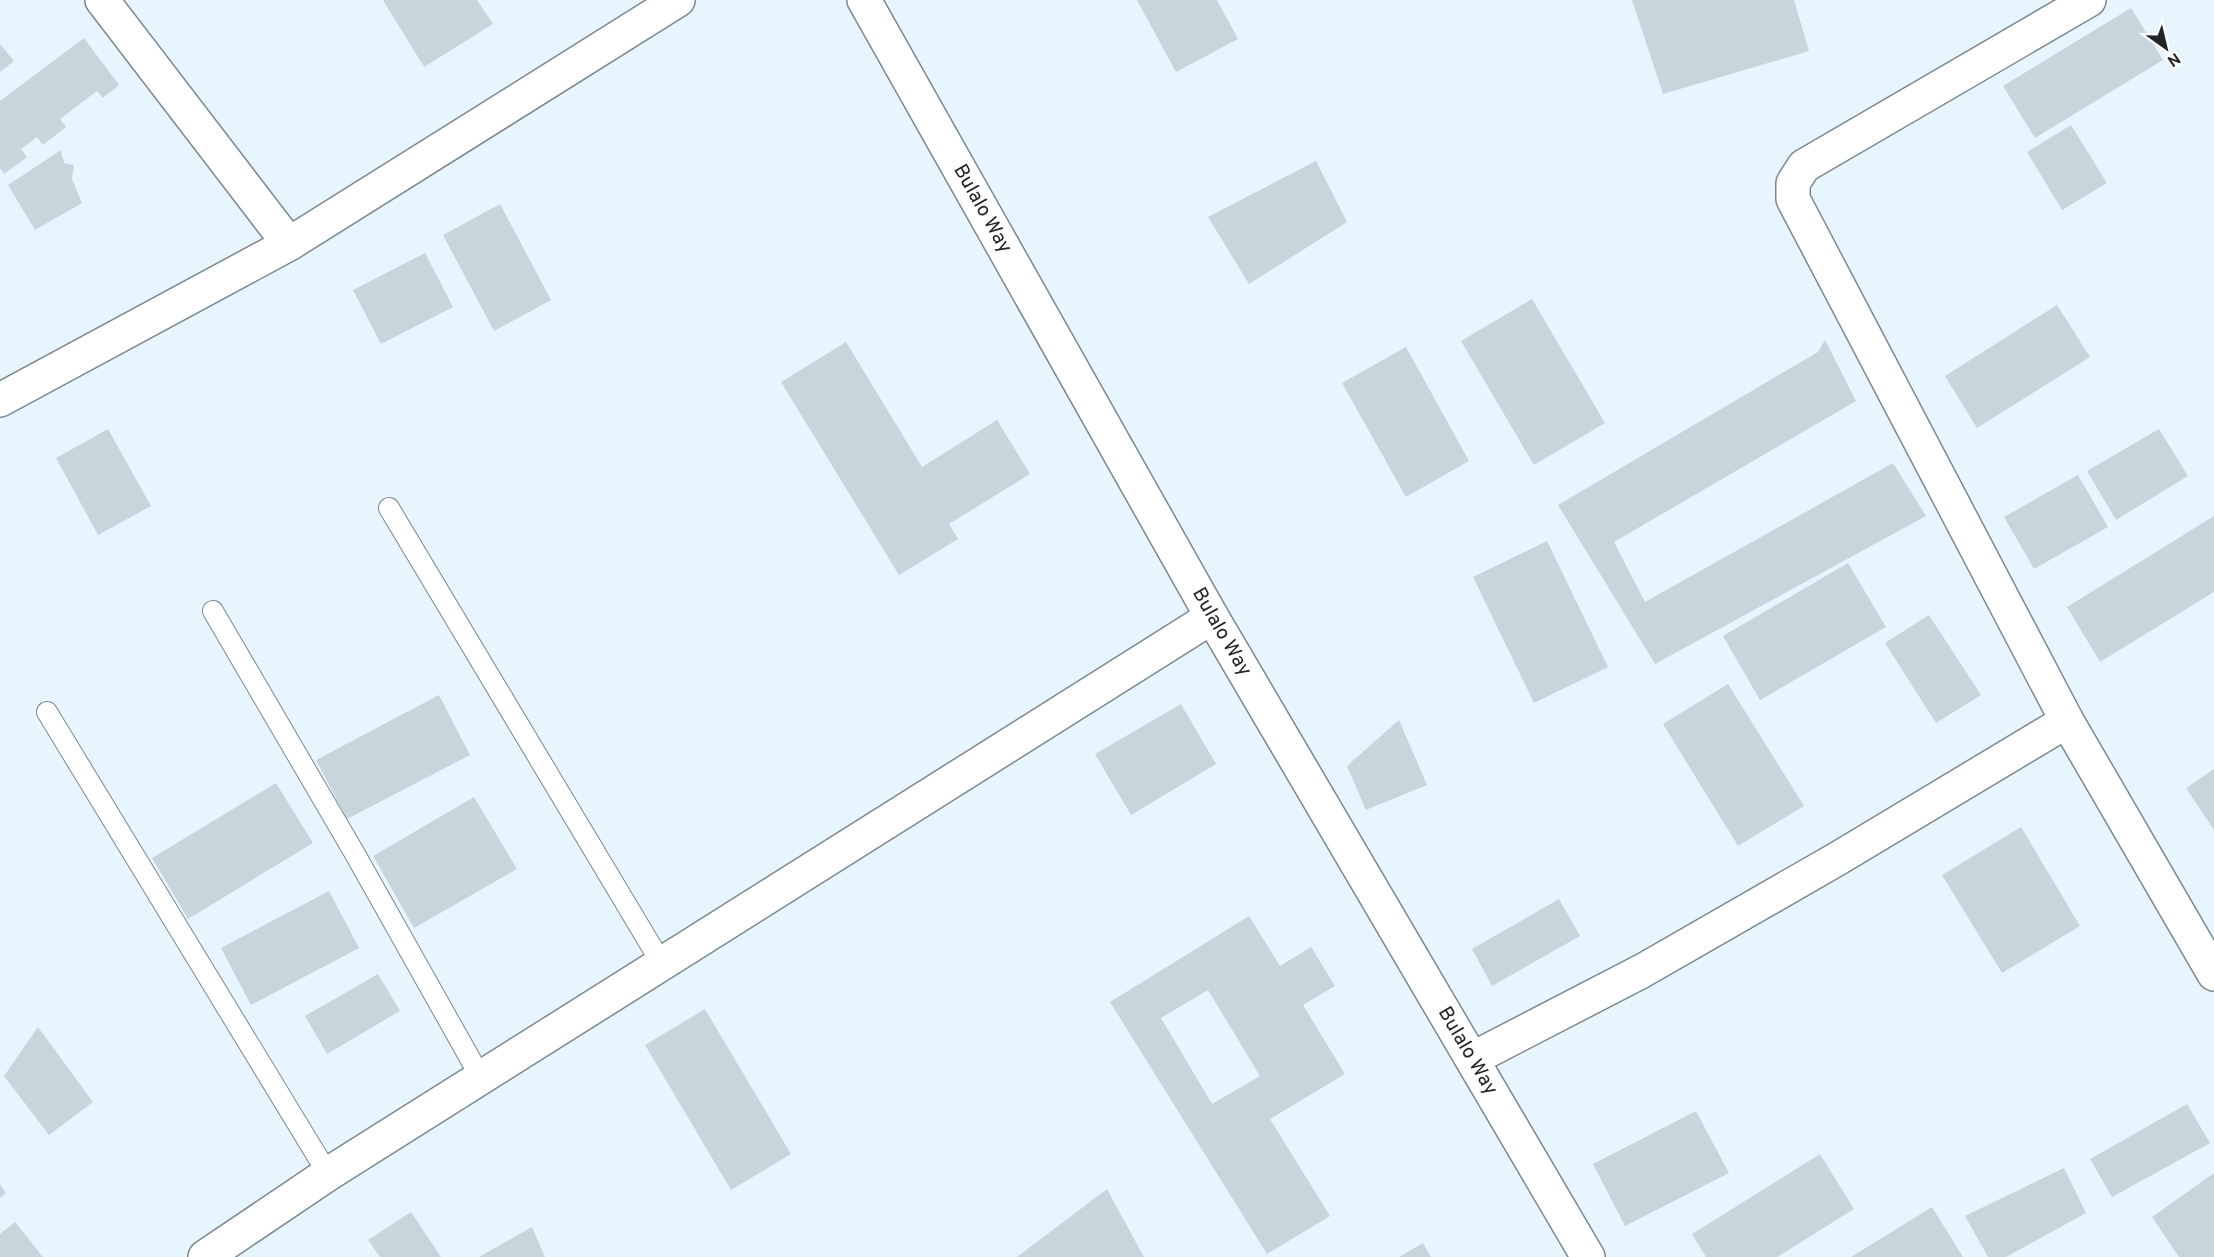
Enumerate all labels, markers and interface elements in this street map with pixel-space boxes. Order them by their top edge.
north arrow [2136,18,2196,78]
text: N [2163,47,2184,70]
street label: Bulalo Way [946,160,1017,258]
street label: Bulalo Way [1185,583,1257,681]
street label: Bulalo Way [1431,1002,1503,1100]

